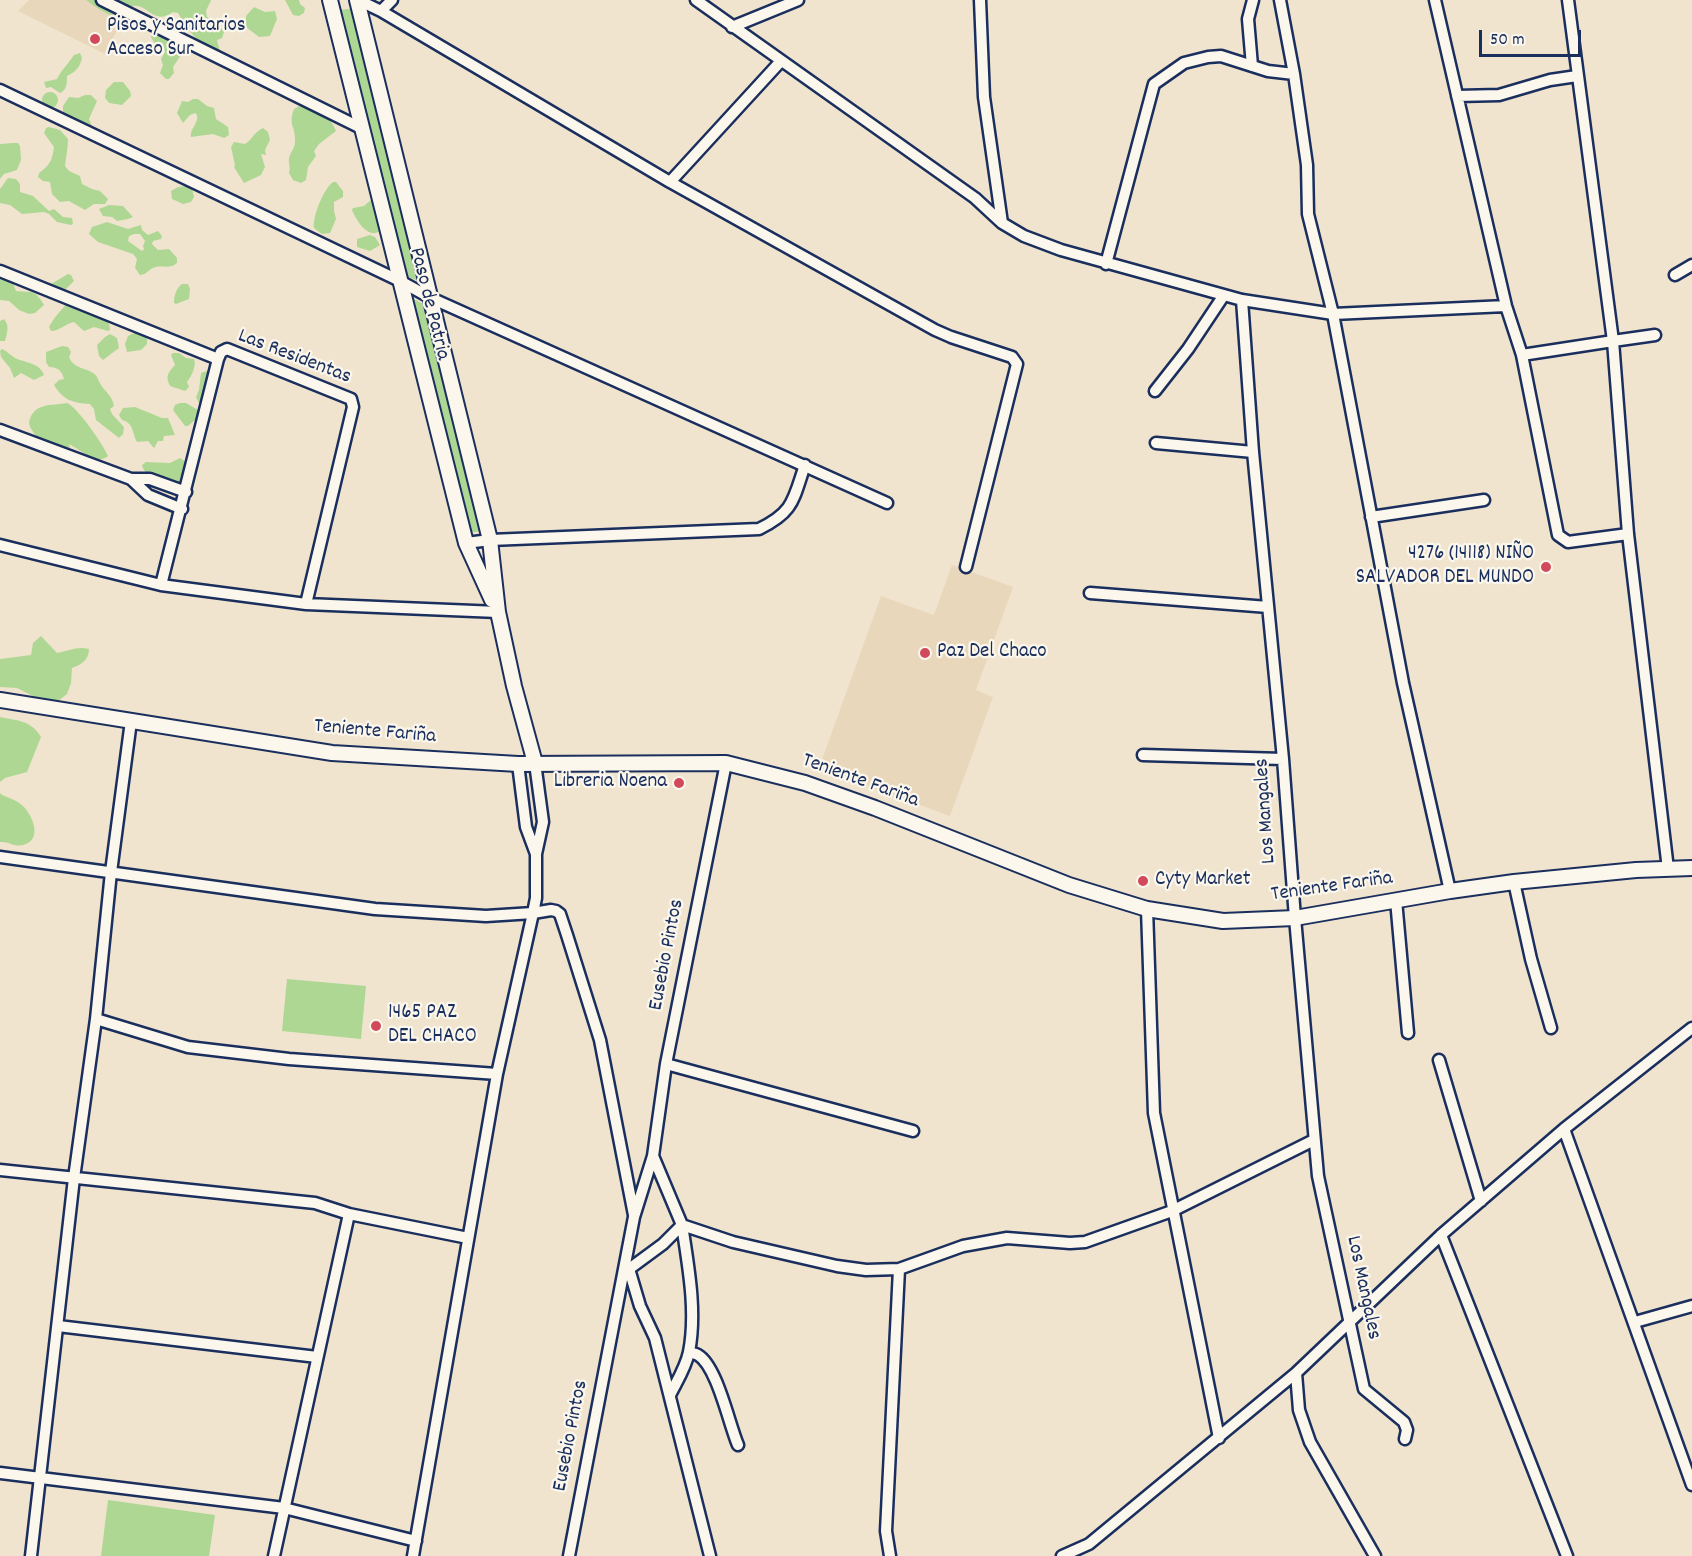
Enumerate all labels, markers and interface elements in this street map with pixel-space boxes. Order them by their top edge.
place label: Pisos y Sanitarios Acceso Sur [107,14,246,64]
scale bar [1482,18,1584,56]
text: 50 m [1490,28,1525,53]
marker: Pisos y Sanitarios Acceso Sur [88,32,102,46]
street label: Paso de Patria [402,245,454,363]
street label: Las Residentas [234,325,354,391]
place label: 4276 (14118) NIÑO SALVADOR DEL MUNDO [1356,542,1534,592]
marker: 4276 (14118) NIÑO SALVADOR DEL MUNDO [1539,560,1553,574]
place label: Paz Del Chaco [937,640,1047,666]
marker: Paz Del Chaco [918,646,932,660]
street label: Teniente Fariña [313,715,437,751]
street label: Teniente Fariña [798,749,922,815]
street label: Los Mangales [1251,757,1283,865]
place label: Libreria Noena [554,770,667,796]
marker: Libreria Noena [672,776,686,790]
street label: Teniente Fariña [1270,867,1394,909]
place label: Cyty Market [1155,868,1250,894]
marker: Cyty Market [1136,874,1150,888]
street label: Eusebio Pintos [645,897,691,1013]
place label: 1465 PAZ DEL CHACO [388,1001,477,1051]
marker: 1465 PAZ DEL CHACO [369,1019,383,1033]
street label: Los Mangales [1339,1234,1385,1342]
street label: Eusebio Pintos [549,1378,595,1494]

